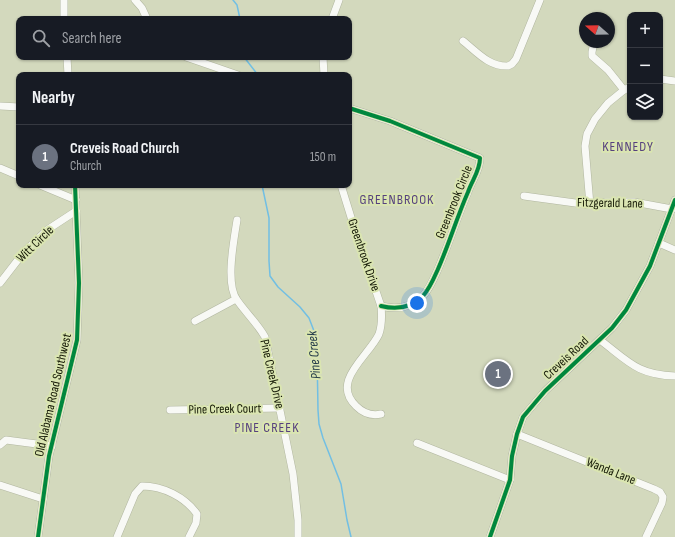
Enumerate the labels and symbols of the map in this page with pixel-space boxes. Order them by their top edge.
north arrow [579,12,615,48]
district label: KENNEDY [602,138,654,155]
street label: Greenbrook Circle [432,163,476,241]
district label: GREENBROOK [360,191,434,208]
street label: Fitzgerald Lane [577,194,643,212]
street label: Greenbrook Drive [344,217,384,293]
street label: Witt Circle [13,222,57,266]
your location [407,293,427,313]
water label: Pine Creek [303,329,325,380]
street label: Old Alabama Road Southwest [31,332,75,458]
street label: Creveis Road [540,333,592,383]
street label: Pine Creek Drive [256,338,288,410]
pin: 1 [485,359,511,389]
street label: Pine Creek Court [188,400,262,418]
district label: PINE CREEK [234,419,300,436]
street label: Wanda Lane [584,454,638,488]

